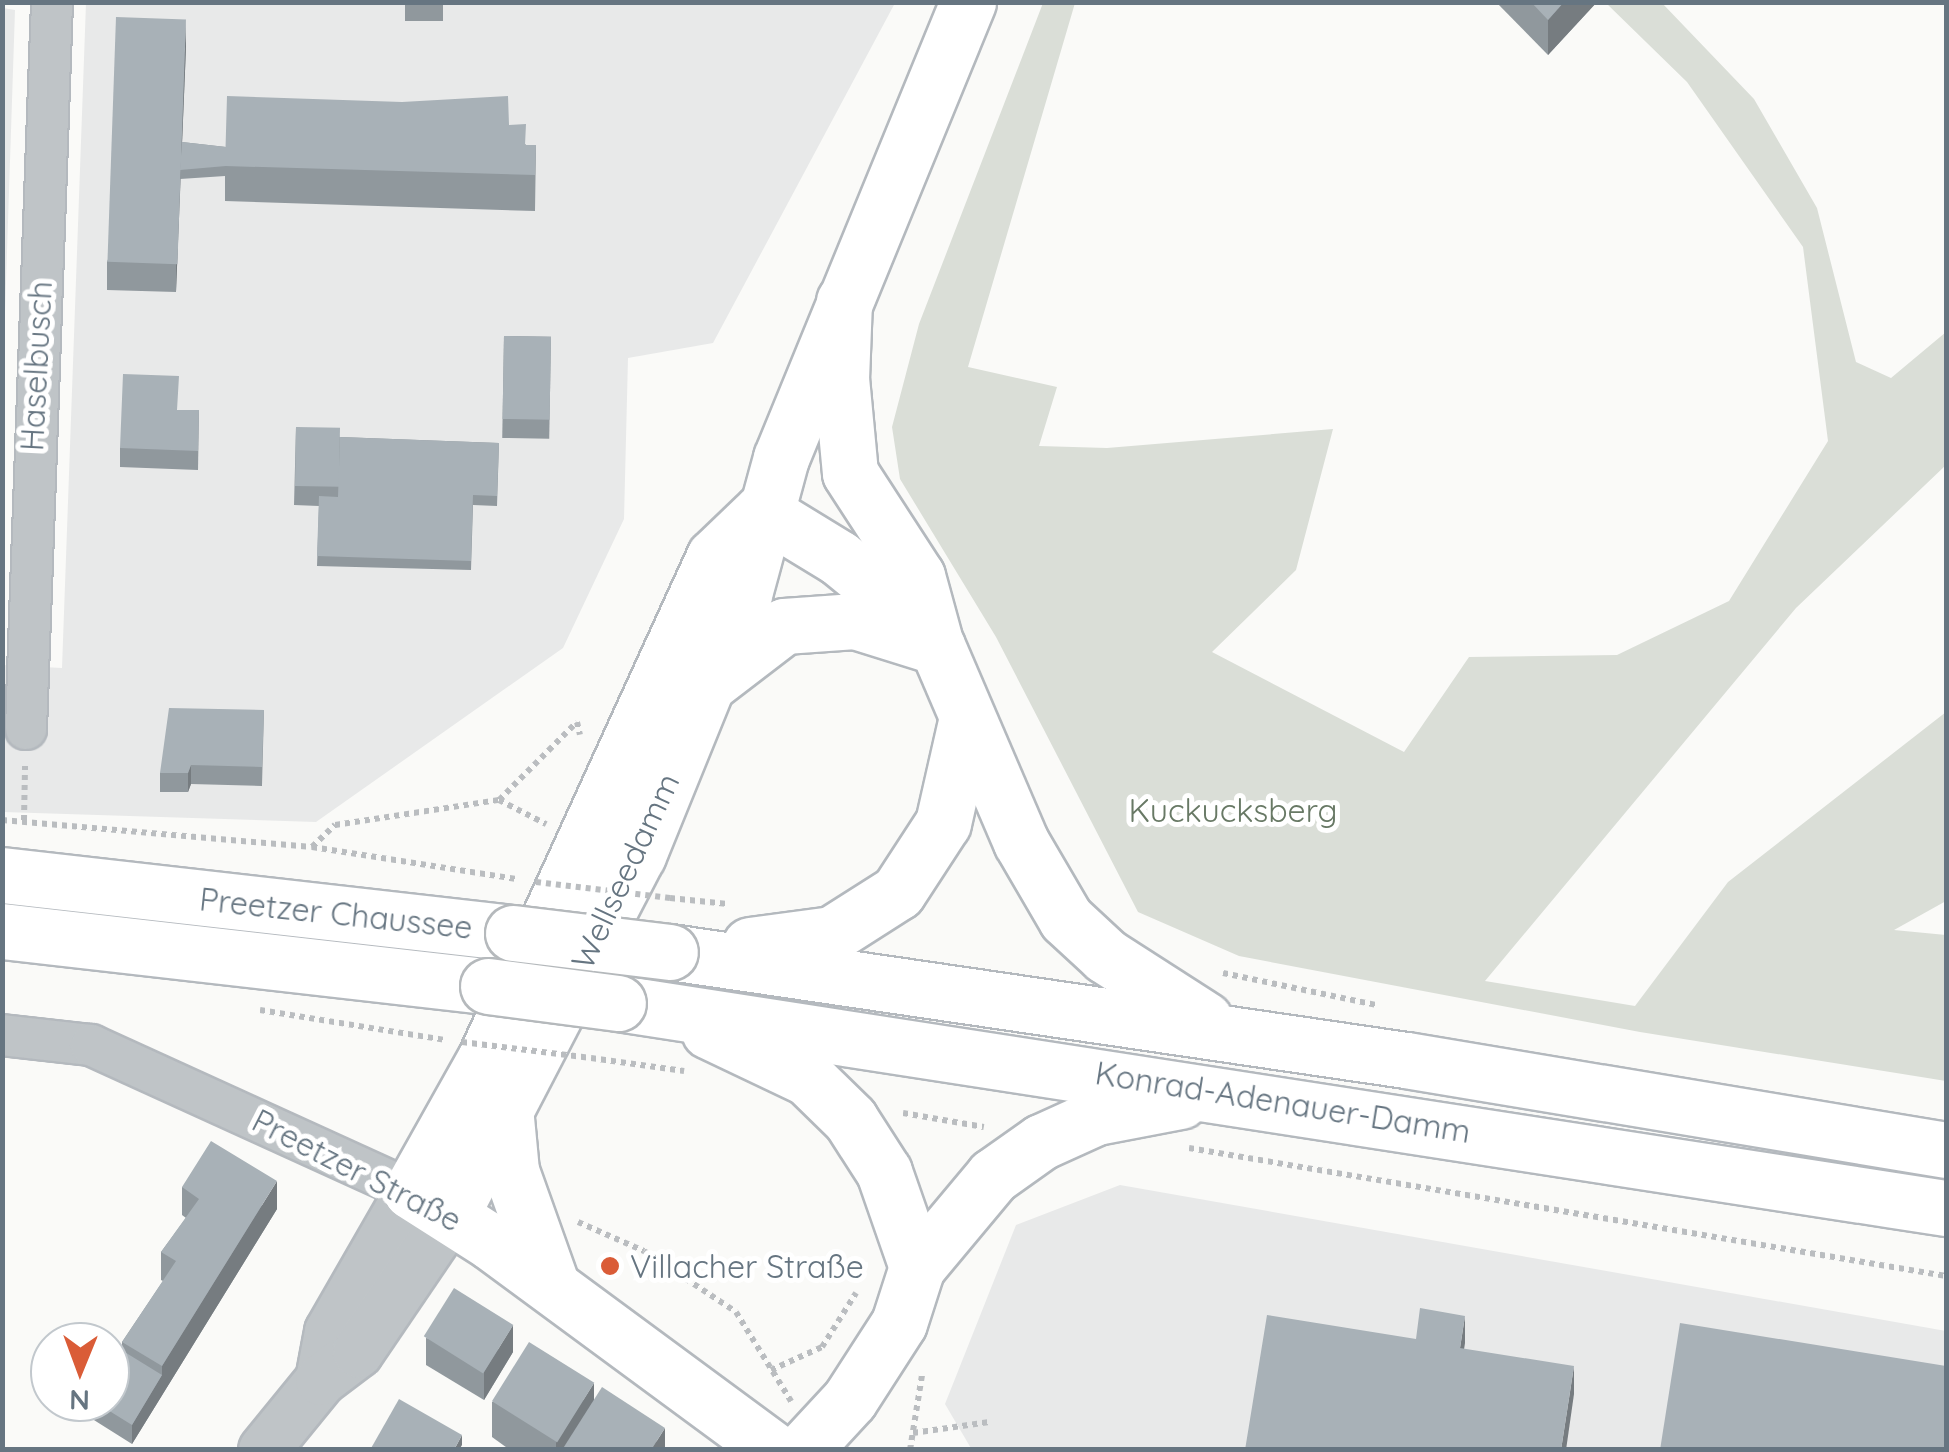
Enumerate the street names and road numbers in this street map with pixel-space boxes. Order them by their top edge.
street label: Haselbusch [12,280,60,452]
street label: Wellseedamm [563,767,687,975]
street label: Preetzer Chaussee [198,880,474,946]
street label: Konrad-Adenauer-Damm [1093,1053,1473,1151]
street label: Preetzer Straße [246,1101,468,1239]

